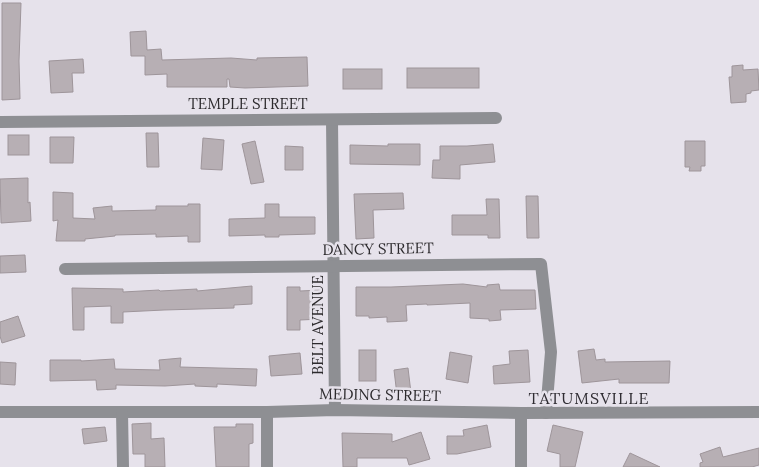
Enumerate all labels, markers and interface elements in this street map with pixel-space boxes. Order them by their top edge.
street label: TEMPLE STREET [188,94,308,113]
street label: DANCY STREET [322,238,434,259]
street label: BELT AVENUE [308,275,327,375]
street label: MEDING STREET [319,384,441,405]
district label: TATUMSVILLE [529,388,649,408]

